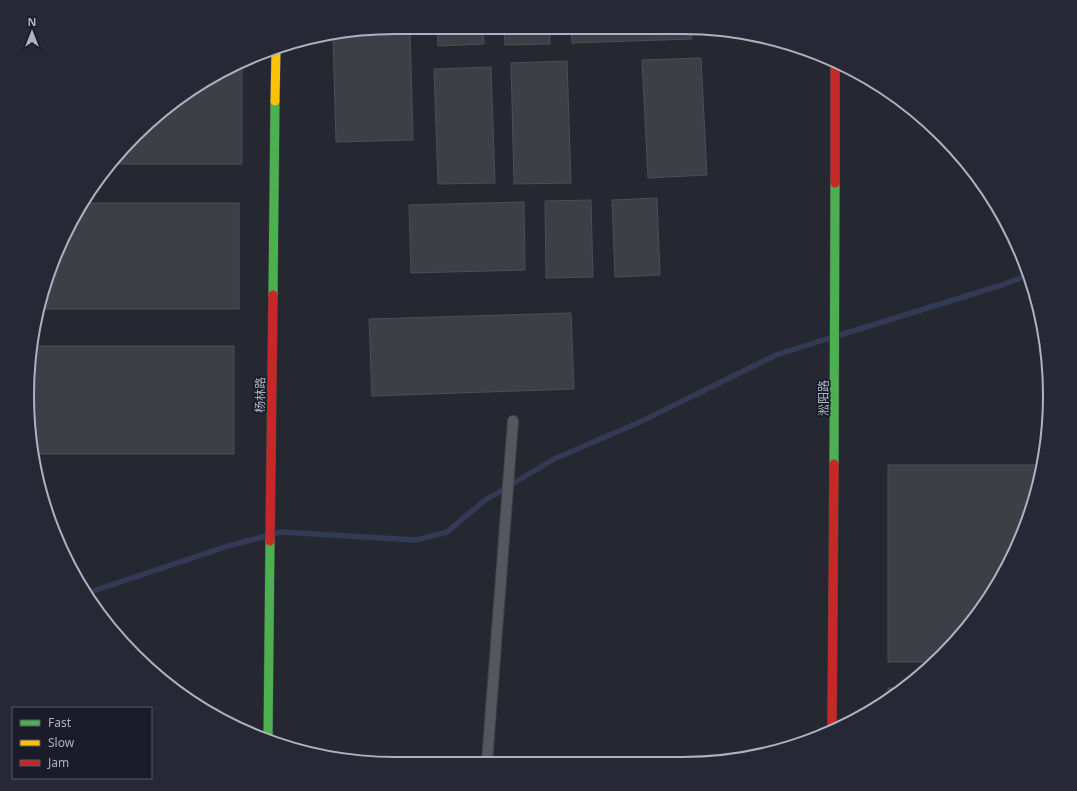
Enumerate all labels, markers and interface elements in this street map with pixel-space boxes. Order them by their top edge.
north arrow [12,12,52,52]
text: N [28,14,36,29]
street label: 杨林路 [251,377,269,413]
street label: 淞阳路 [815,380,832,416]
legend [12,707,152,779]
text: Fast [48,714,72,731]
text: Slow [48,734,75,751]
text: Jam [47,754,69,771]

